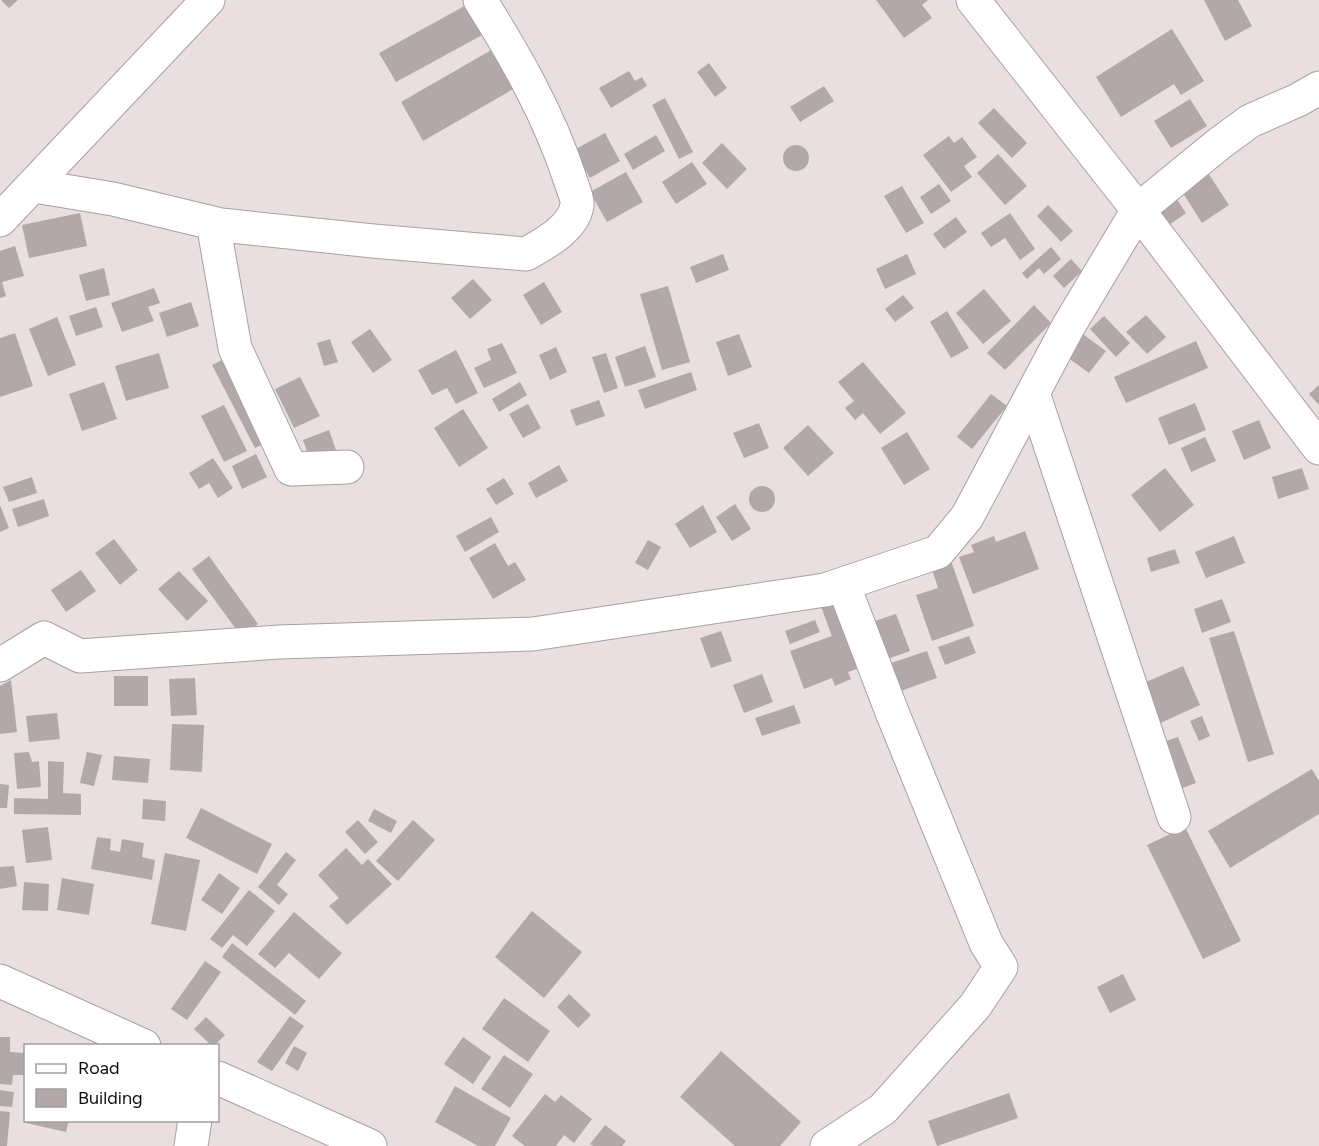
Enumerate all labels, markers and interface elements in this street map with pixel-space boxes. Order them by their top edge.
legend [24,1044,219,1122]
text: Road [78,1057,119,1079]
text: Building [78,1087,143,1109]

